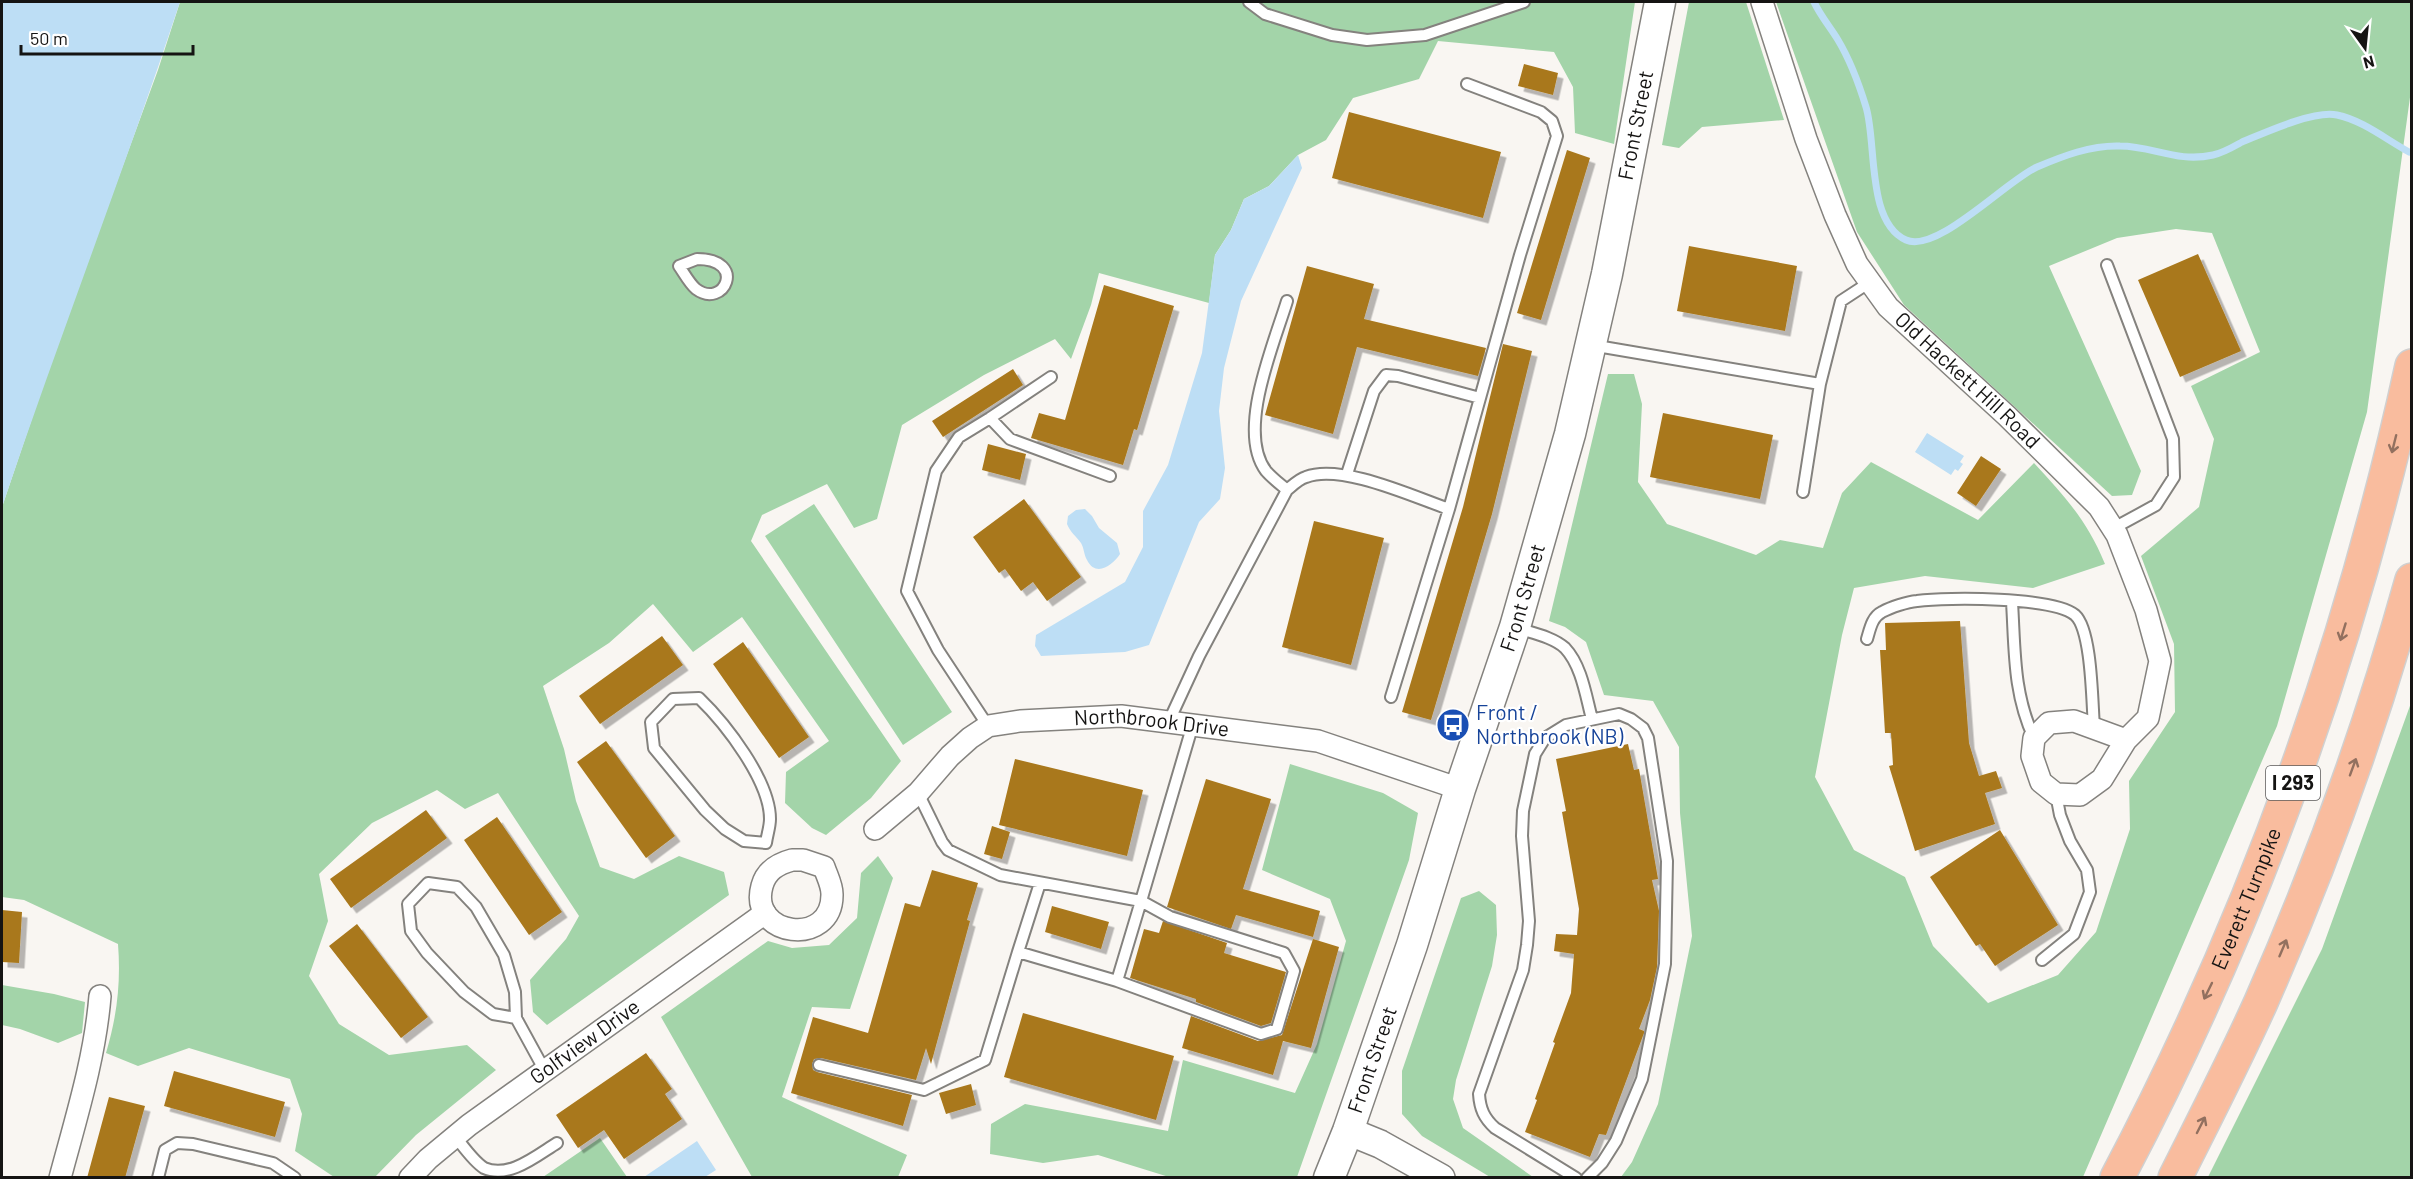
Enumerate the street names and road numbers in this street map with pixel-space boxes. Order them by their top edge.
street label: Front Street [1612,68,1657,182]
street label: Old Hackett Hill Road [1891,306,2046,453]
street label: Front Street [1494,541,1549,655]
street label: Northbrook Drive [1073,702,1231,741]
road number: I 293 [2266,766,2320,800]
street label: Everett Turnpike [2205,824,2285,973]
street label: Golfview Drive [524,993,644,1089]
street label: Front Street [1341,1003,1401,1116]

